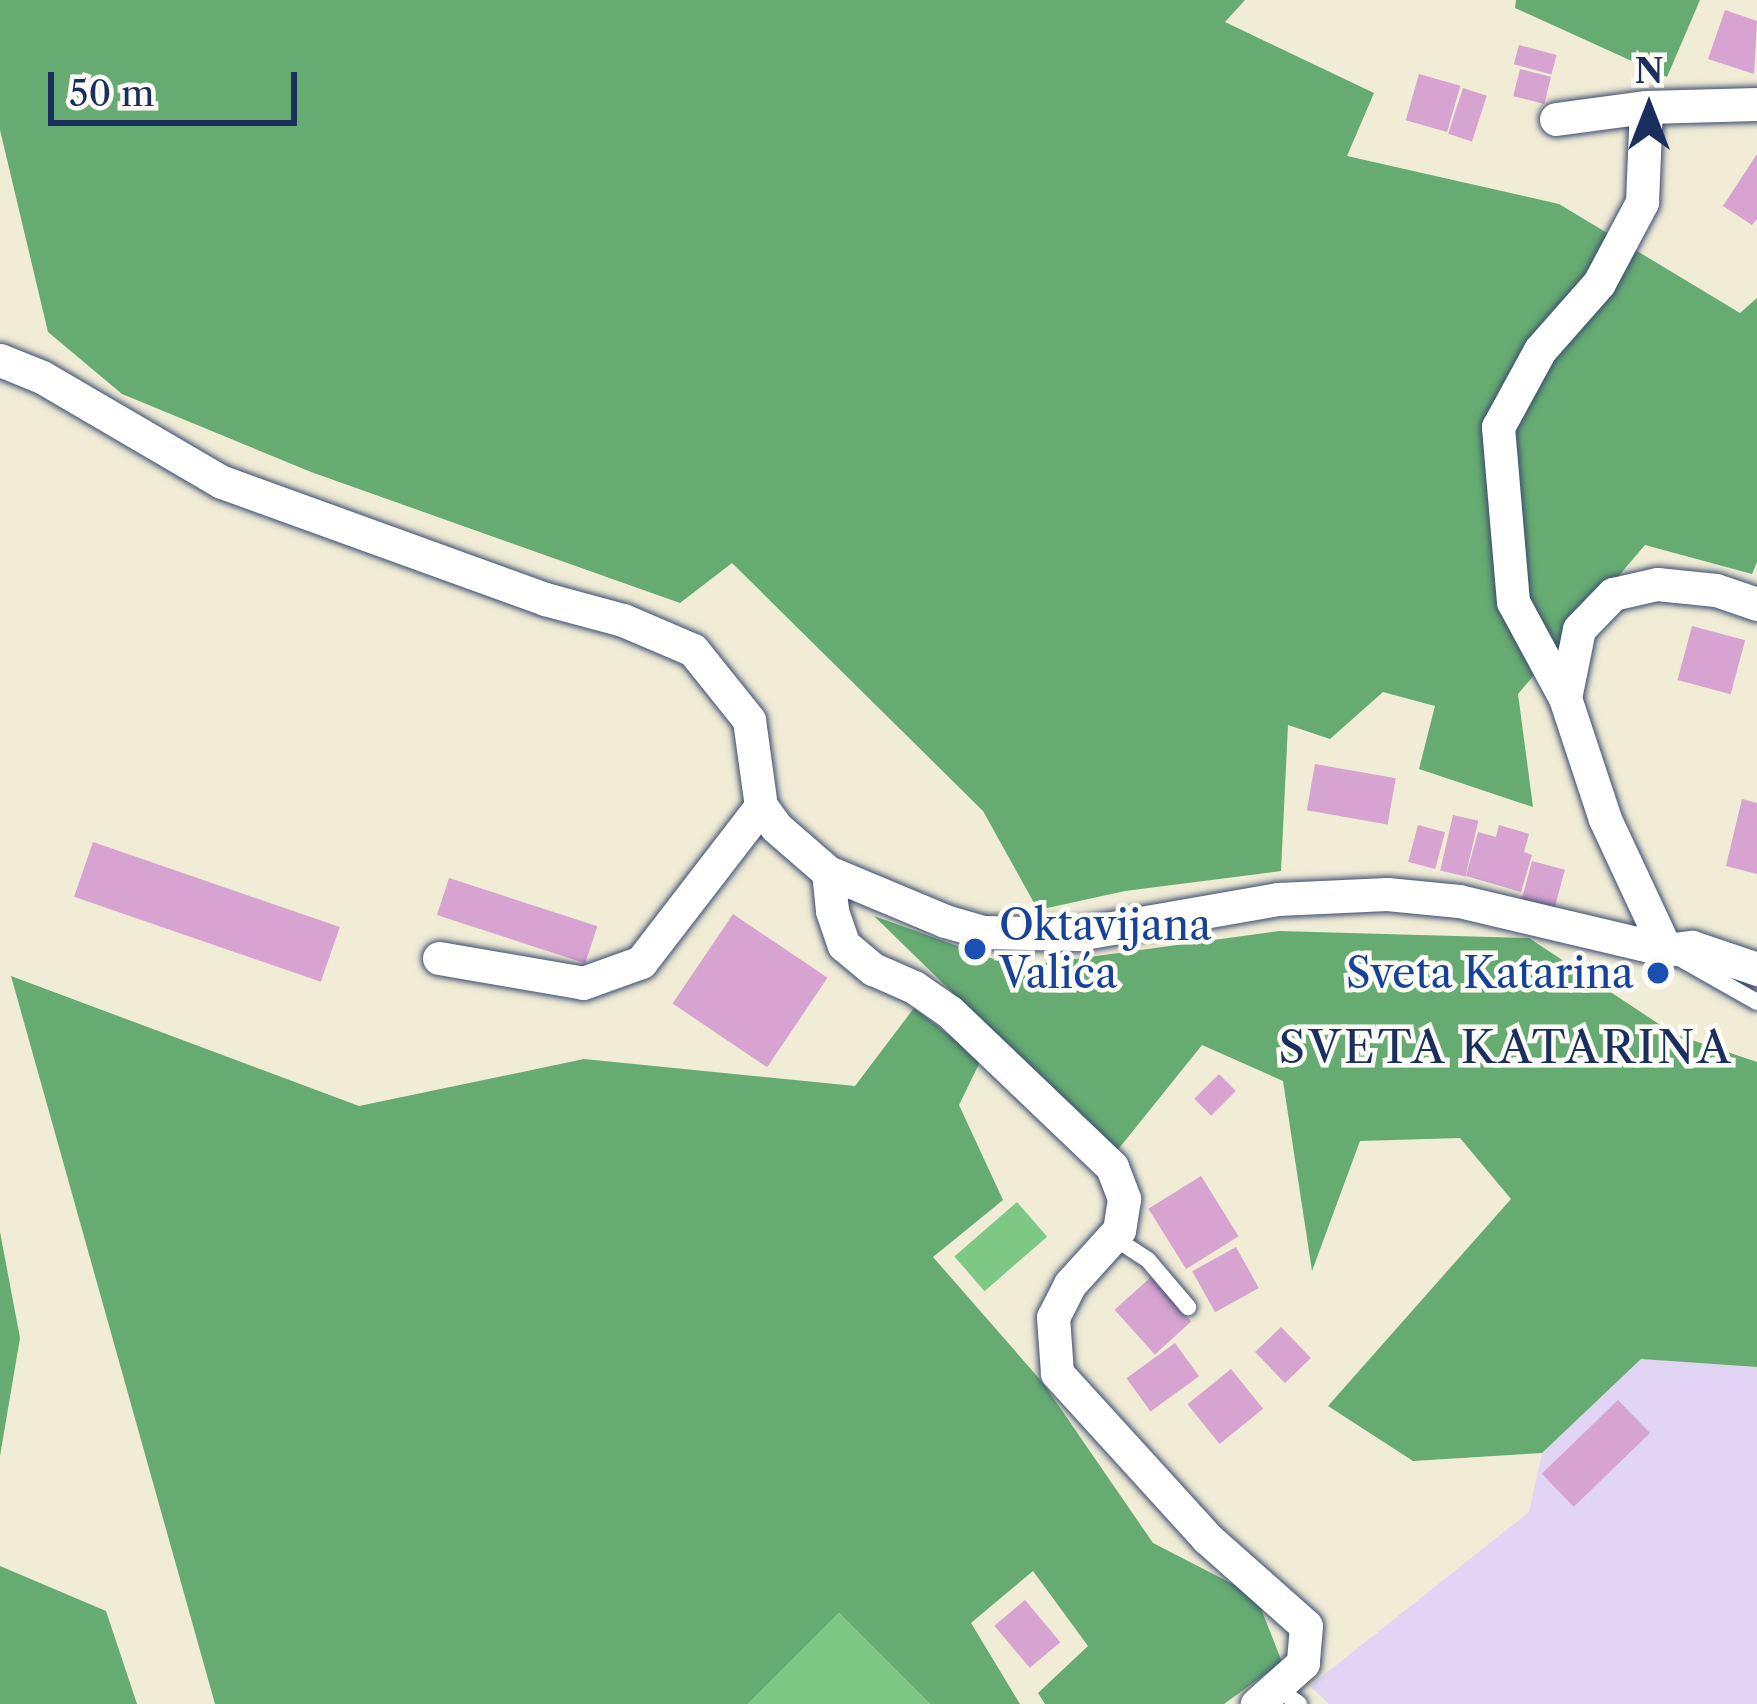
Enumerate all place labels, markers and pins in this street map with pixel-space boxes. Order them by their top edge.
place label: Oktavijana Valića [999,900,1211,998]
marker: Oktavijana Valića [962,936,988,962]
place label: Sveta Katarina [1345,948,1634,998]
marker: Sveta Katarina [1645,960,1671,986]

